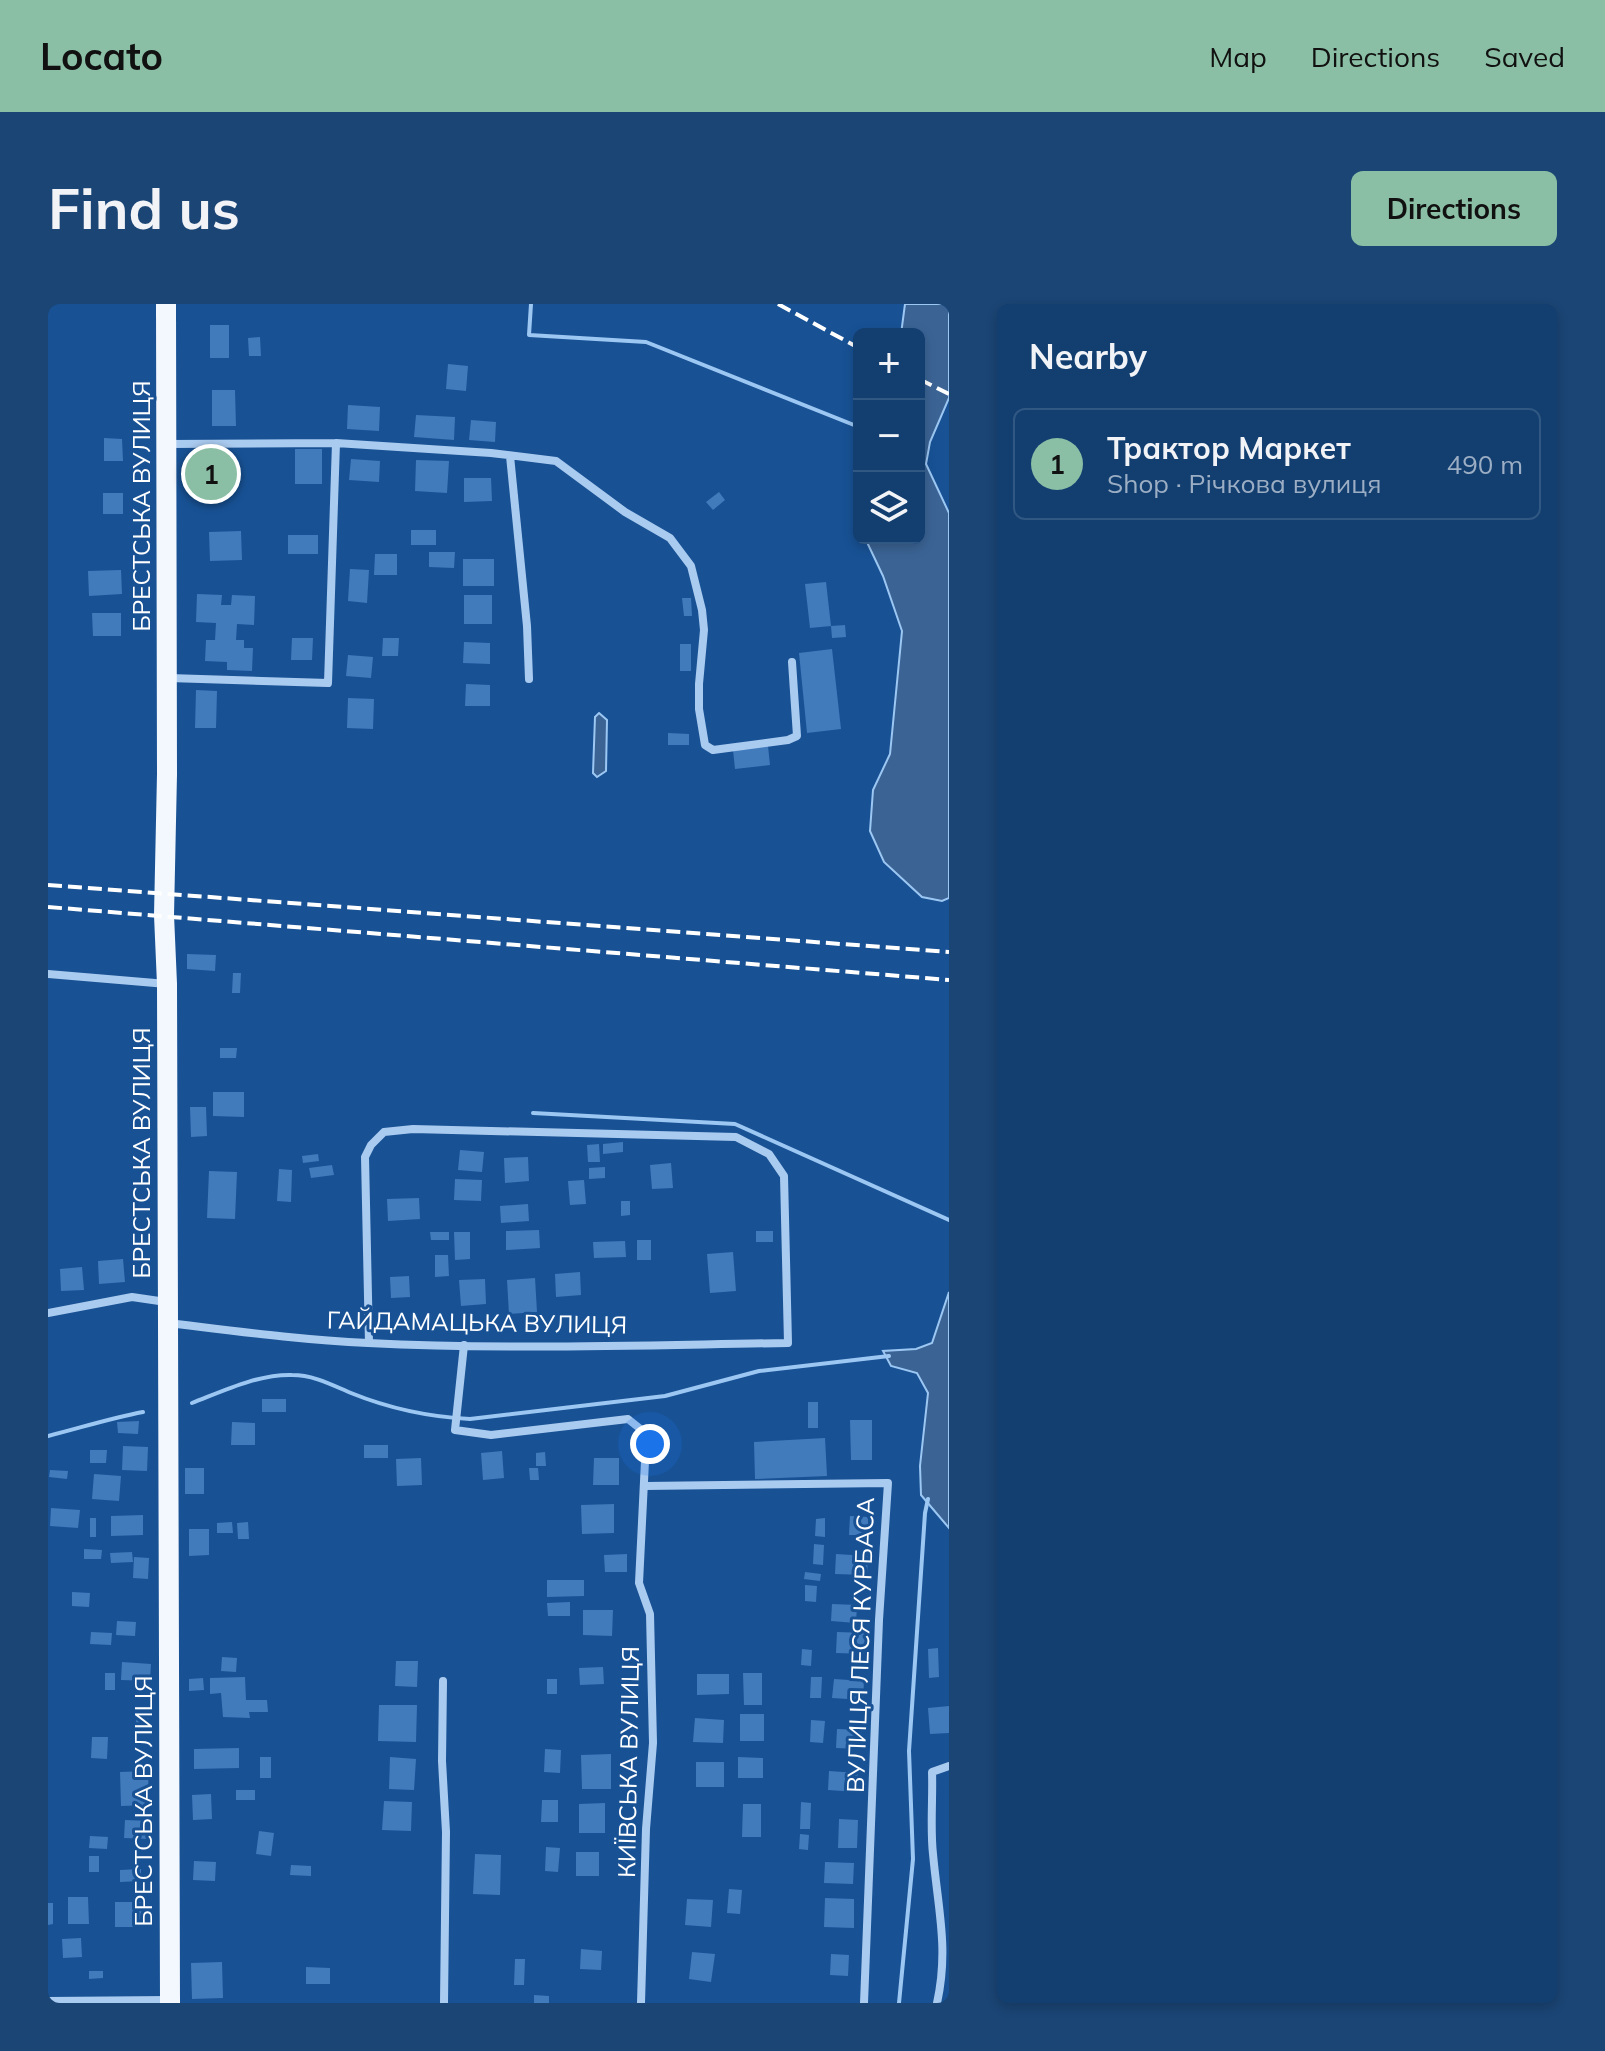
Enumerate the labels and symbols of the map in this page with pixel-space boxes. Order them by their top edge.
street label: БРЕСТСЬКА ВУЛИЦЯ [126,380,156,632]
pin: 1 [185,444,237,504]
street label: БРЕСТСЬКА ВУЛИЦЯ [126,1027,156,1279]
street label: ГАЙДАМАЦЬКА ВУЛИЦЯ [327,1304,627,1340]
your location [630,1424,670,1464]
street label: ВУЛИЦЯ ЛЕСЯ КУРБАСА [840,1496,880,1793]
street label: КИЇВСЬКА ВУЛИЦЯ [611,1646,645,1878]
street label: БРЕСТСЬКА ВУЛИЦЯ [128,1675,158,1927]

